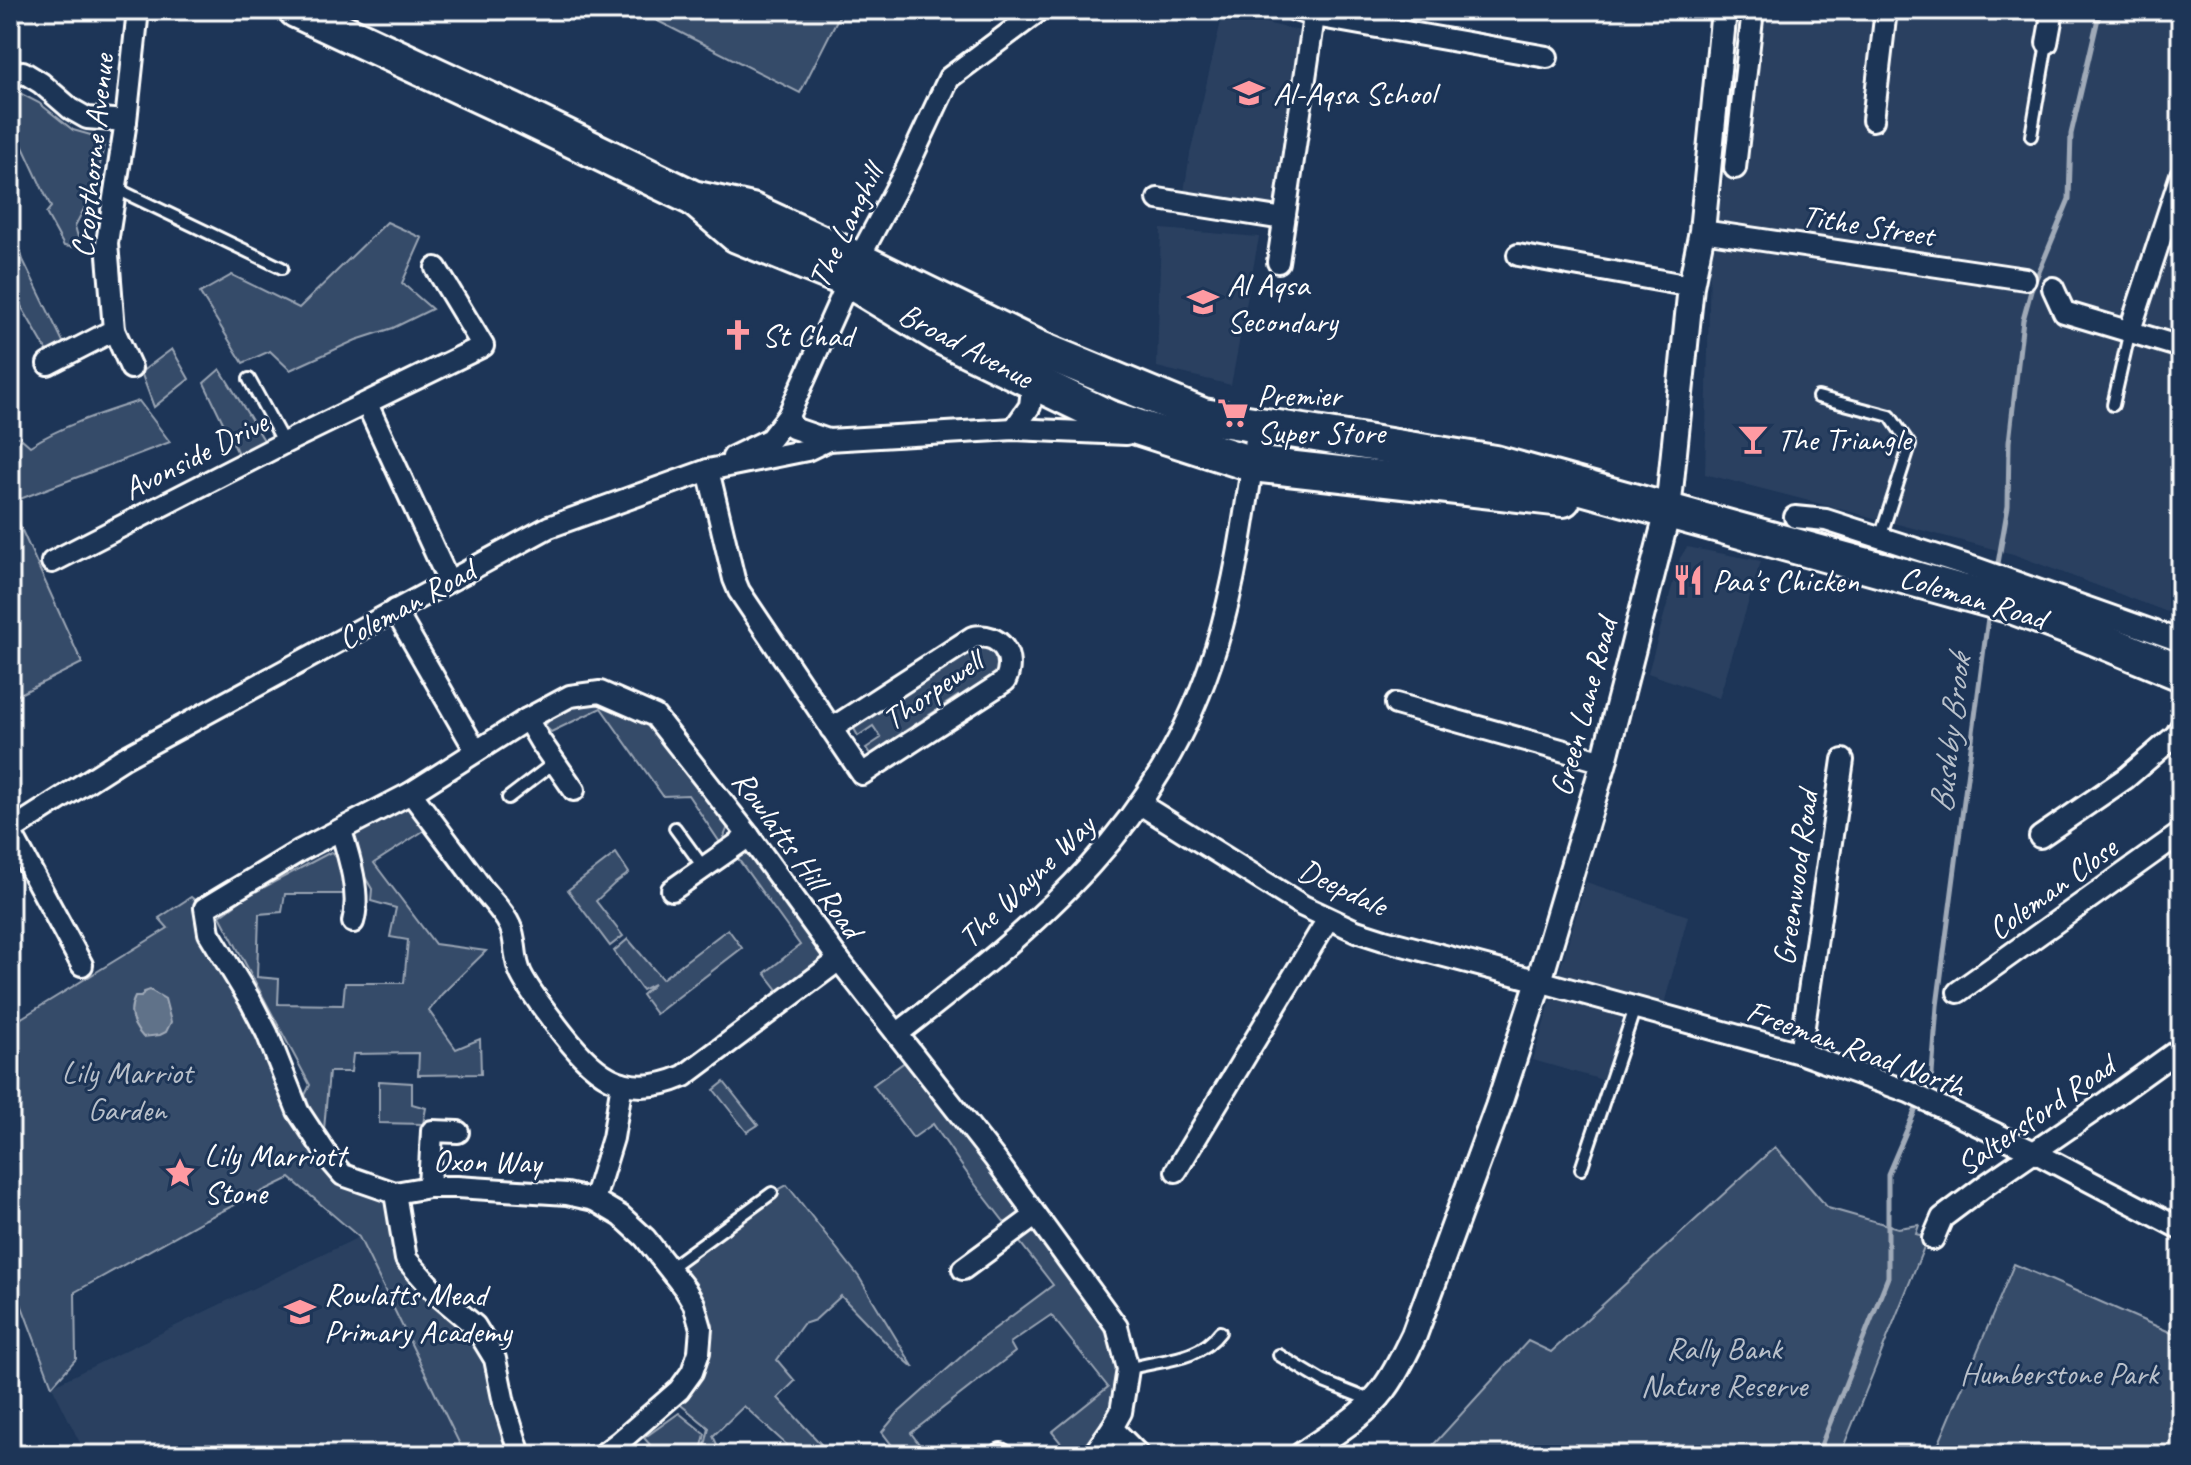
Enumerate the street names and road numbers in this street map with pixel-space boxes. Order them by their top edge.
street label: Cropthorne Avenue [61,50,124,260]
street label: The Langhill [798,153,895,295]
street label: Tithe Street [1799,195,1940,257]
street label: Broad Avenue [892,293,1042,399]
street label: Avonside Drive [116,400,277,509]
street label: Coleman Road [330,548,486,659]
street label: Coleman Road [1895,556,2055,640]
street label: Green Lane Road [1540,610,1628,800]
street label: Thorpewell [874,638,995,740]
street label: Rowlatts Hill Road [723,762,875,951]
street label: Greenwood Road [1763,783,1829,968]
street label: The Wayne Way [949,804,1106,957]
street label: Coleman Close [1979,826,2127,949]
street label: Deepdale [1292,849,1396,927]
street label: Freeman Road North [1741,990,1972,1108]
street label: Saltersford Road [1948,1043,2127,1185]
street label: Oxon Way [433,1140,544,1183]

